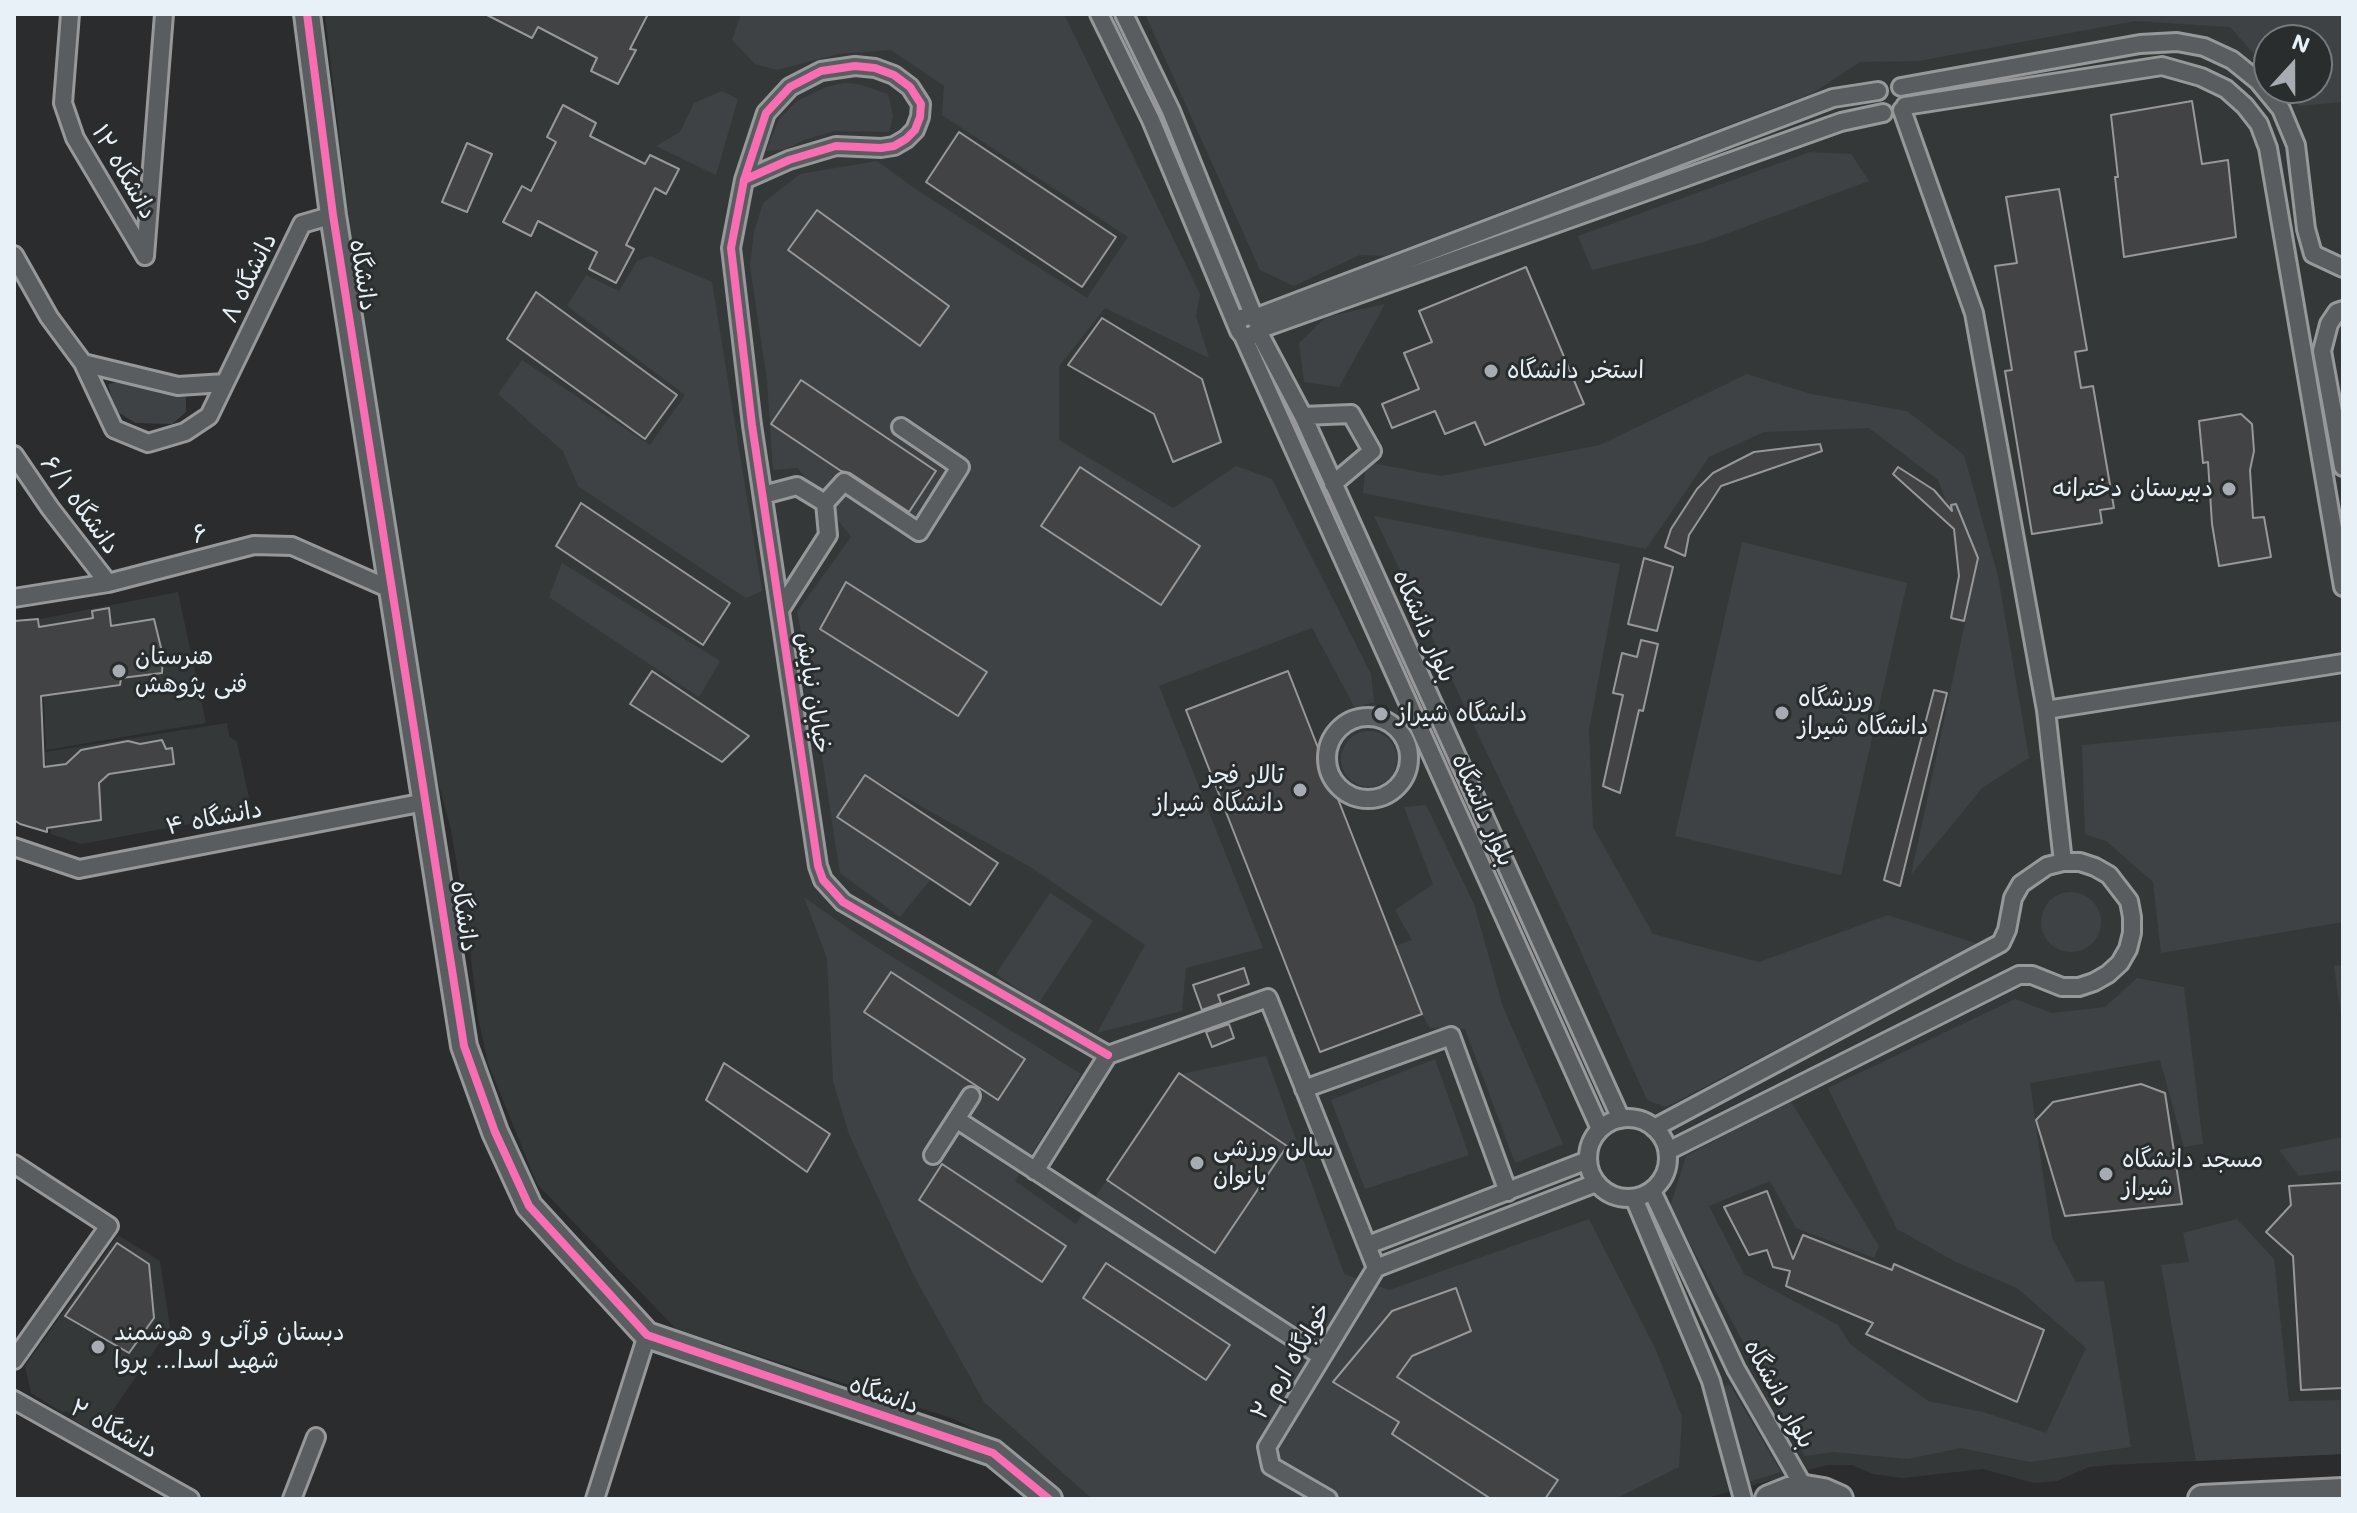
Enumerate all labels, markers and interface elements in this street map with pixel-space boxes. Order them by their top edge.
north arrow [2253,24,2333,104]
text: N [2288,26,2314,60]
street label: ۱۲ دانشگاه [85,120,163,224]
street label: ۸ دانشگاه [215,228,283,328]
street label: دانشگاه [343,237,383,313]
place label: استخر دانشگاه [1507,357,1644,385]
marker: استخر دانشگاه [1482,362,1500,380]
street label: ۶/۱ دانشگاه [34,450,126,560]
place label: دبیرستان دخترانه [2052,475,2213,503]
marker: دبیرستان دخترانه [2220,480,2238,498]
street label: ۶ [189,518,211,550]
street label: بلوار دانشکاه [1386,565,1462,687]
street label: خیابان نیایش [789,630,837,756]
place label: هنرستان فنی پژوهش [135,643,248,699]
marker: هنرستان فنی پژوهش [110,662,128,680]
place label: ورزشگاه دانشگاه شیراز [1798,685,1928,741]
place label: دانشگاه شیراز [1397,700,1527,728]
marker: ورزشگاه دانشگاه شیراز [1773,704,1791,722]
marker: دانشگاه شیراز [1372,705,1390,723]
street label: بلوار دانشگاه [1445,749,1521,871]
place label: تالار فجر دانشگاه شیراز [1154,762,1284,818]
marker: تالار فجر دانشگاه شیراز [1291,781,1309,799]
street label: ۴ دانشگاه [163,795,265,841]
street label: دانشگاه [444,878,484,954]
place label: سالن ورزشی بانوان [1213,1135,1333,1191]
place label: مسجد دانشگاه شیراز [2122,1146,2263,1202]
marker: سالن ورزشی بانوان [1188,1154,1206,1172]
marker: مسجد دانشگاه شیراز [2097,1165,2115,1183]
street label: خوابگاه ارم ۲ [1245,1297,1337,1425]
place label: دبستان قرآنی و هوشمند شهید اسدا... پروا [114,1319,345,1375]
street label: بلوار دانشگاه [1737,1335,1821,1453]
marker: دبستان قرآنی و هوشمند شهید اسدا... پروا [89,1338,107,1356]
street label: دانشگاه [845,1370,923,1420]
street label: ۲ دانشگاه [65,1393,163,1465]

